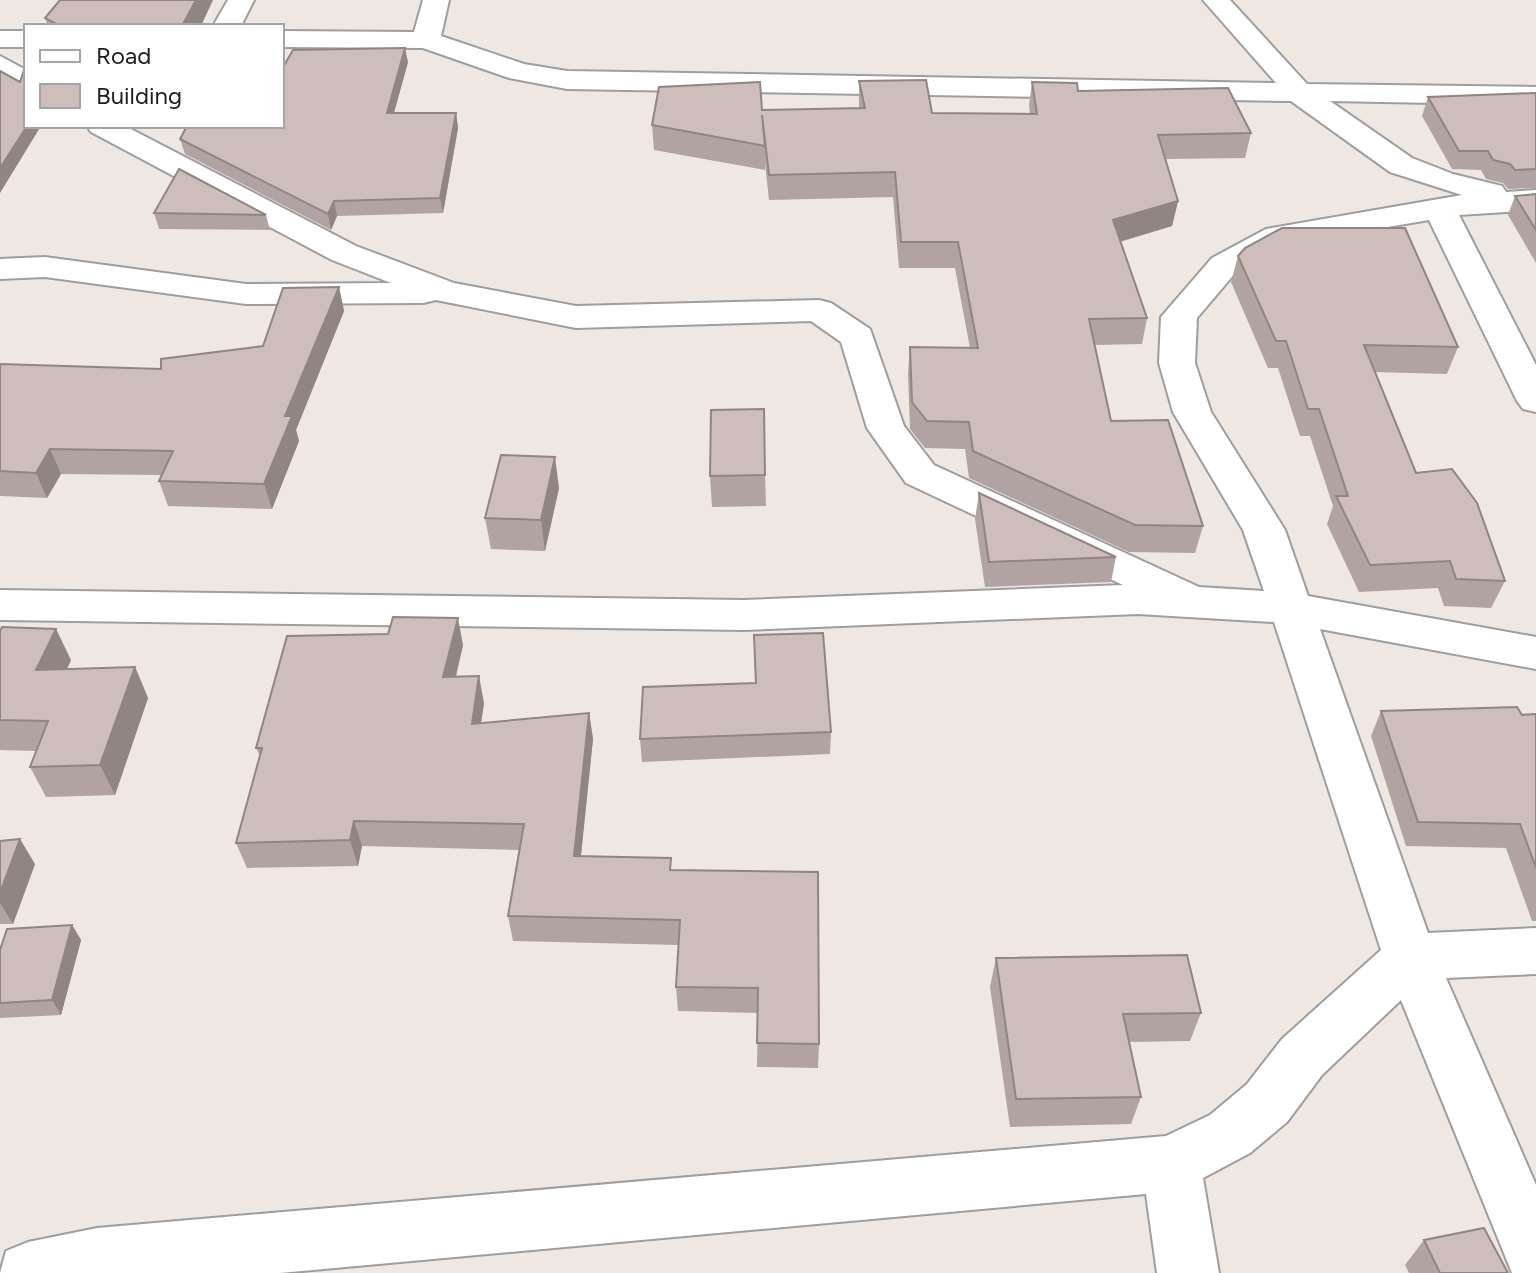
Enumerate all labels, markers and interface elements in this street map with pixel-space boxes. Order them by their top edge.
legend [24,24,284,128]
text: Road [96,41,151,70]
text: Building [96,81,182,110]

